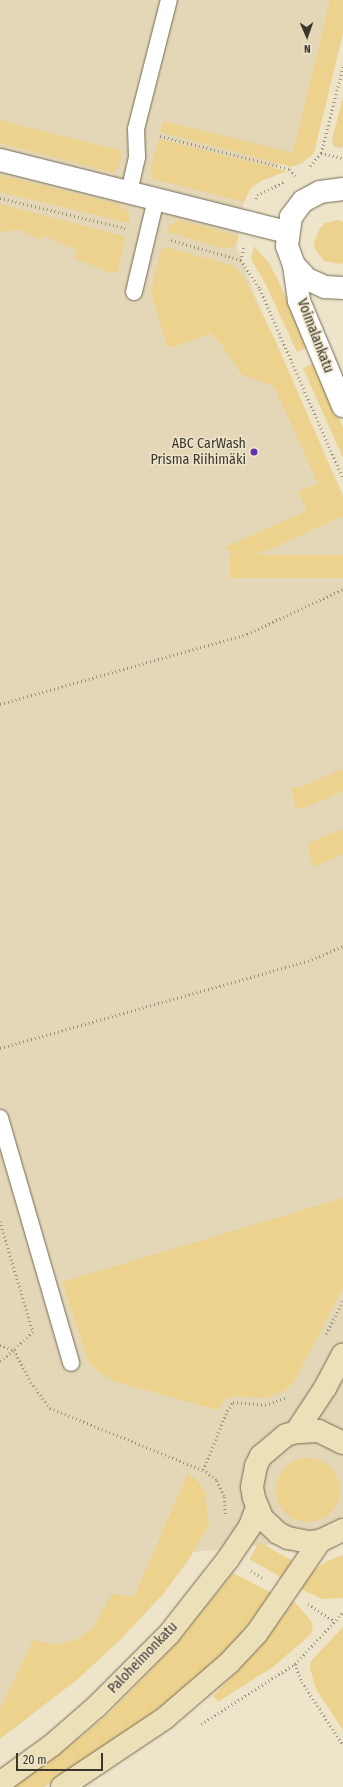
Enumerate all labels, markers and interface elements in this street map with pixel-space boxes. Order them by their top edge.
north arrow [287,16,327,56]
text: N [304,42,311,55]
street label: Voimalankatu [293,297,337,375]
place label: ABC CarWash Prisma Riihimäki [150,436,246,468]
marker: ABC CarWash Prisma Riihimäki [249,447,259,457]
street label: Paloheimonkatu [105,1619,181,1697]
scale bar [18,1745,105,1771]
text: 20 m [23,1753,47,1767]

